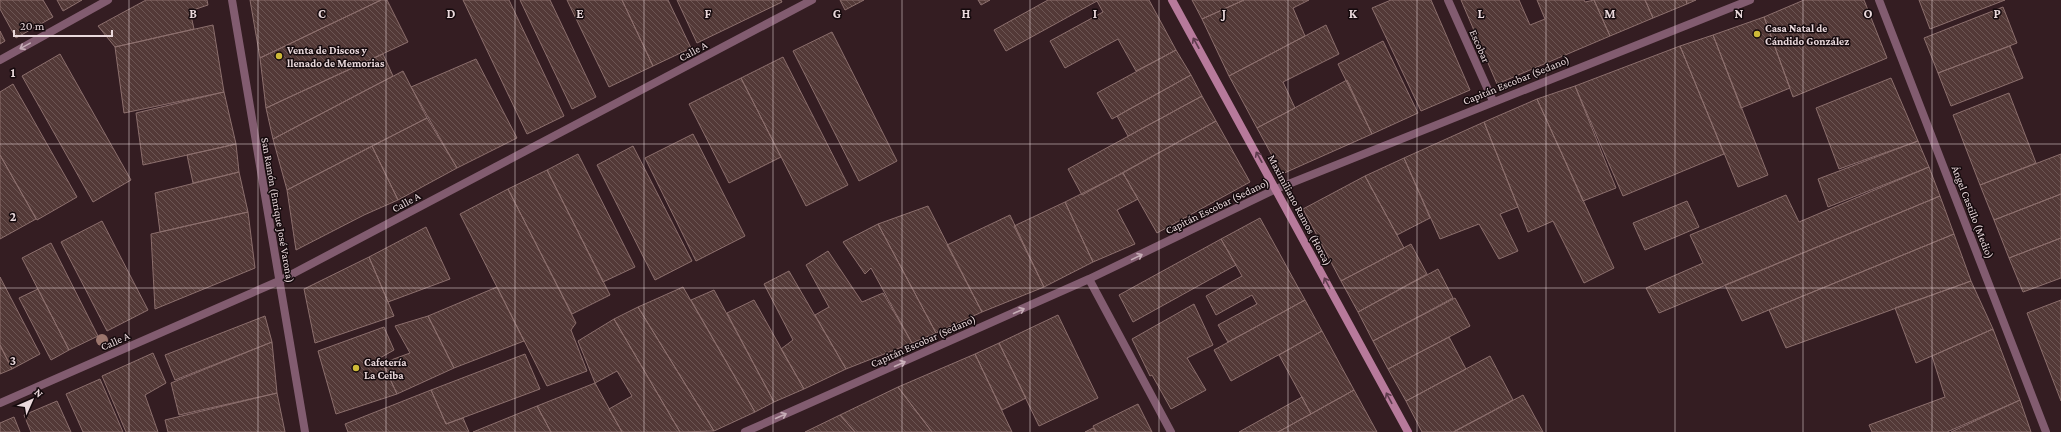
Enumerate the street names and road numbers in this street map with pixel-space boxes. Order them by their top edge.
street label: Escobar [1467,28,1493,64]
street label: Calle A [677,38,710,63]
street label: Capitán Escobar (Sedano) [1461,53,1571,108]
street label: San Ramón (Enrique José Varona) [258,136,297,284]
street label: Maximiliano Ramos (Horca) [1265,153,1334,268]
street label: Ángel Castillo (Medio) [1949,164,1996,261]
street label: Capitán Escobar (Sedano) [1163,176,1271,237]
street label: Calle A [390,189,423,214]
street label: Capitán Escobar (Sedano) [869,312,978,371]
street label: Calle A [99,329,132,353]

